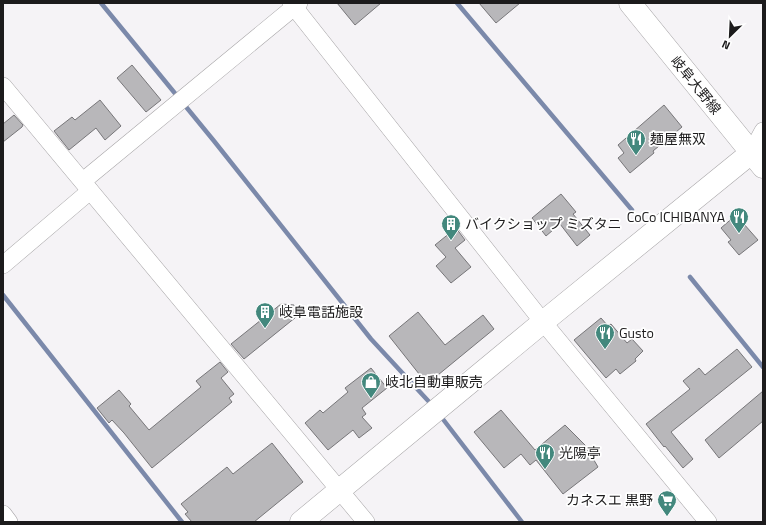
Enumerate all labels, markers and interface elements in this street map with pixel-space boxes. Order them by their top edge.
north arrow [710,16,750,56]
text: N [719,36,733,54]
street label: 岐阜大野線 [666,51,727,118]
restaurant icon: 麺屋無双 [625,128,647,156]
place label: 麺屋無双 [650,128,706,149]
place label: CoCo ICHIBANYA [627,206,726,227]
restaurant icon: CoCo ICHIBANYA [728,206,750,234]
building icon: バイクショップ ミズタニ [440,213,462,241]
place label: バイクショップ ミズタニ [465,213,622,234]
building icon: 岐阜電話施設 [254,301,276,329]
place label: 岐阜電話施設 [279,301,363,322]
restaurant icon: Gusto [594,322,616,350]
place label: Gusto [619,322,654,343]
shop icon: 岐北自動車販売 [360,371,382,399]
place label: 岐北自動車販売 [385,371,483,392]
restaurant icon: 光陽亭 [534,442,556,470]
place label: 光陽亭 [559,442,601,463]
place label: カネスエ 黒野 [566,489,653,510]
supermarket icon: カネスエ 黒野 [656,489,678,517]

